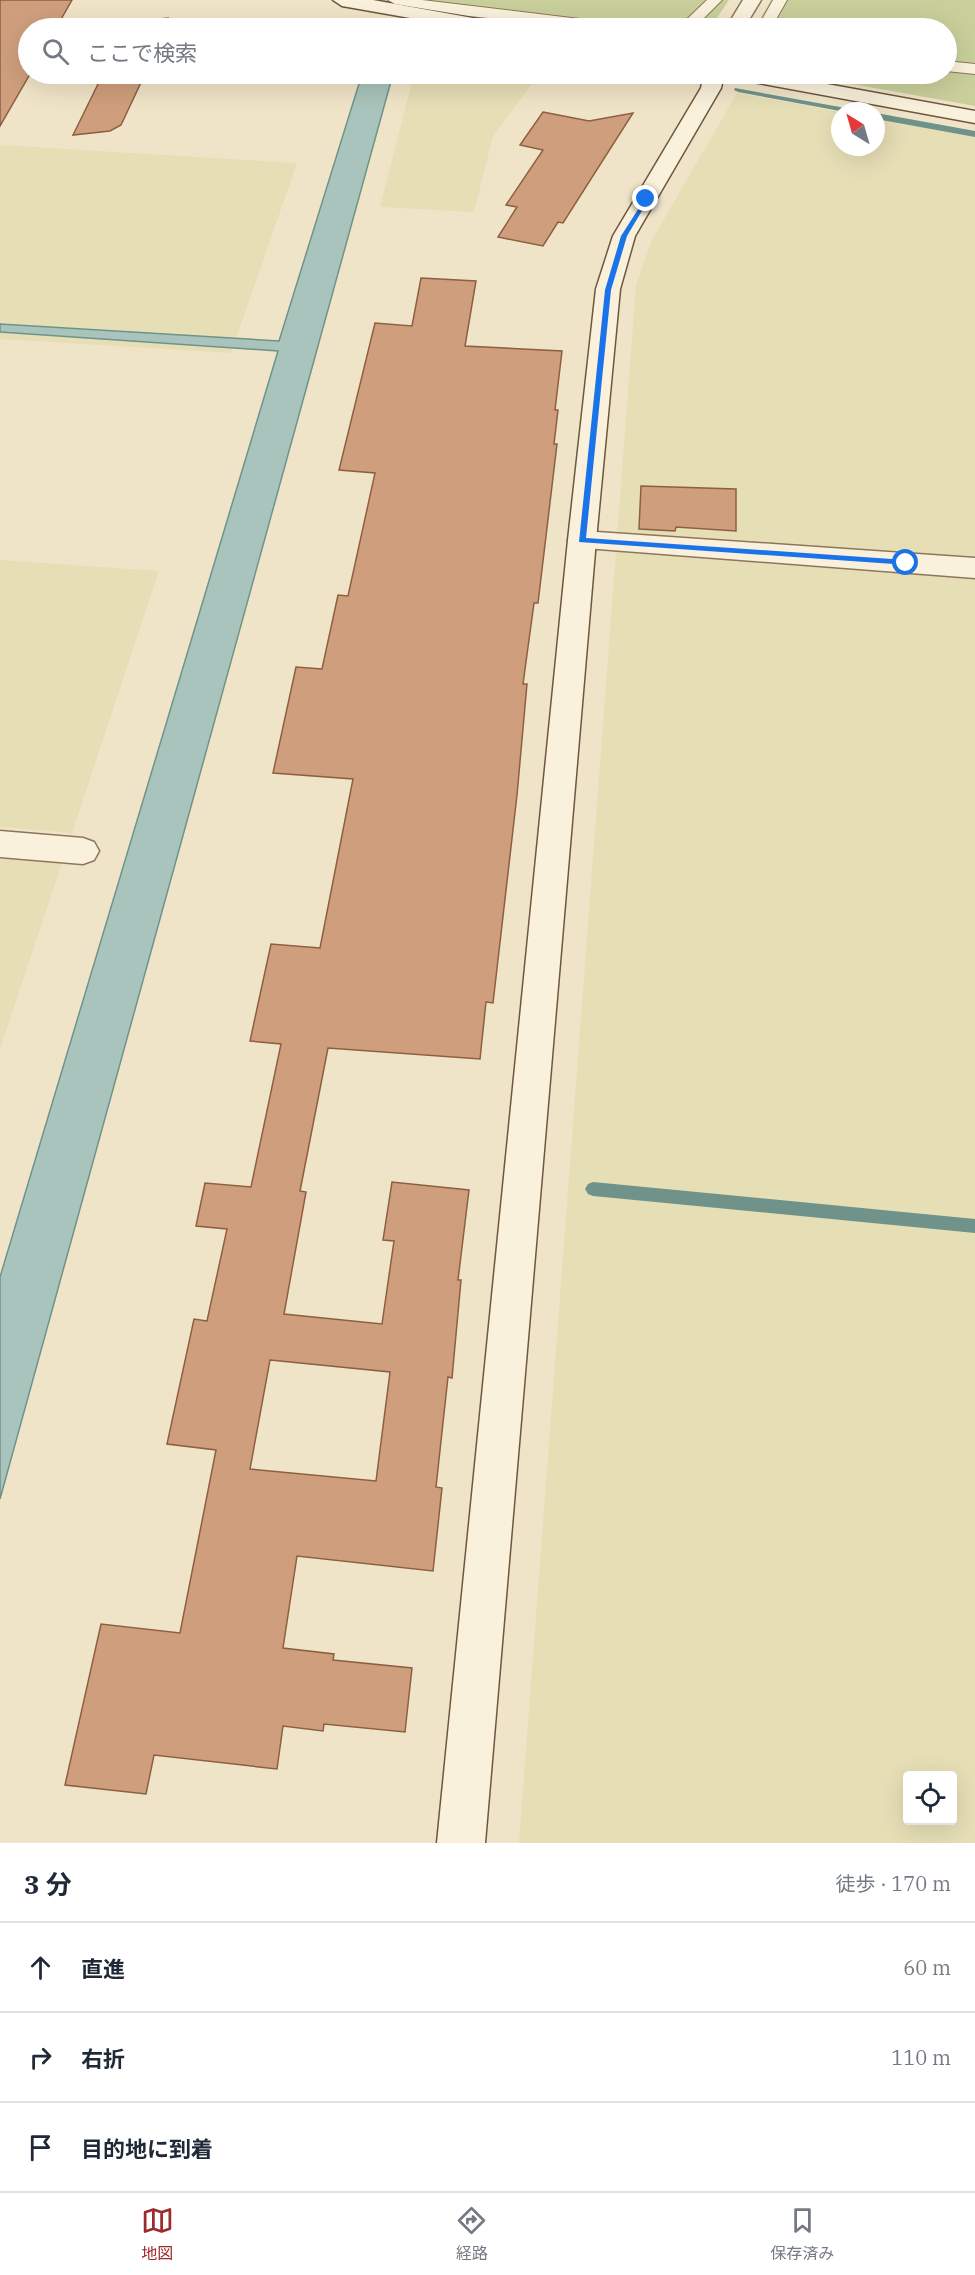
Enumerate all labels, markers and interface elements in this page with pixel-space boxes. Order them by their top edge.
search box [18,18,957,84]
icon: search [39,35,72,68]
text: ここで検索 [87,38,197,67]
north arrow [831,102,885,156]
route end [632,185,658,211]
route start [892,549,918,575]
map controls [903,1771,957,1825]
button: locate [903,1771,957,1825]
text: 3 分 [24,1867,72,1901]
text: 徒歩 · 170 m [836,1870,951,1897]
icon: ahead [24,1951,57,1984]
text: 直進 [81,1954,125,1983]
text: 60 m [903,1954,951,1981]
icon: right [24,2041,57,2074]
text: 右折 [81,2044,125,2073]
text: 110 m [891,2044,951,2071]
icon: arrive [24,2131,57,2164]
text: 目的地に到着 [81,2134,213,2163]
tab: 地図 [141,2204,174,2264]
tab: 経路 [455,2204,488,2264]
tab: 保存済み [770,2204,834,2264]

